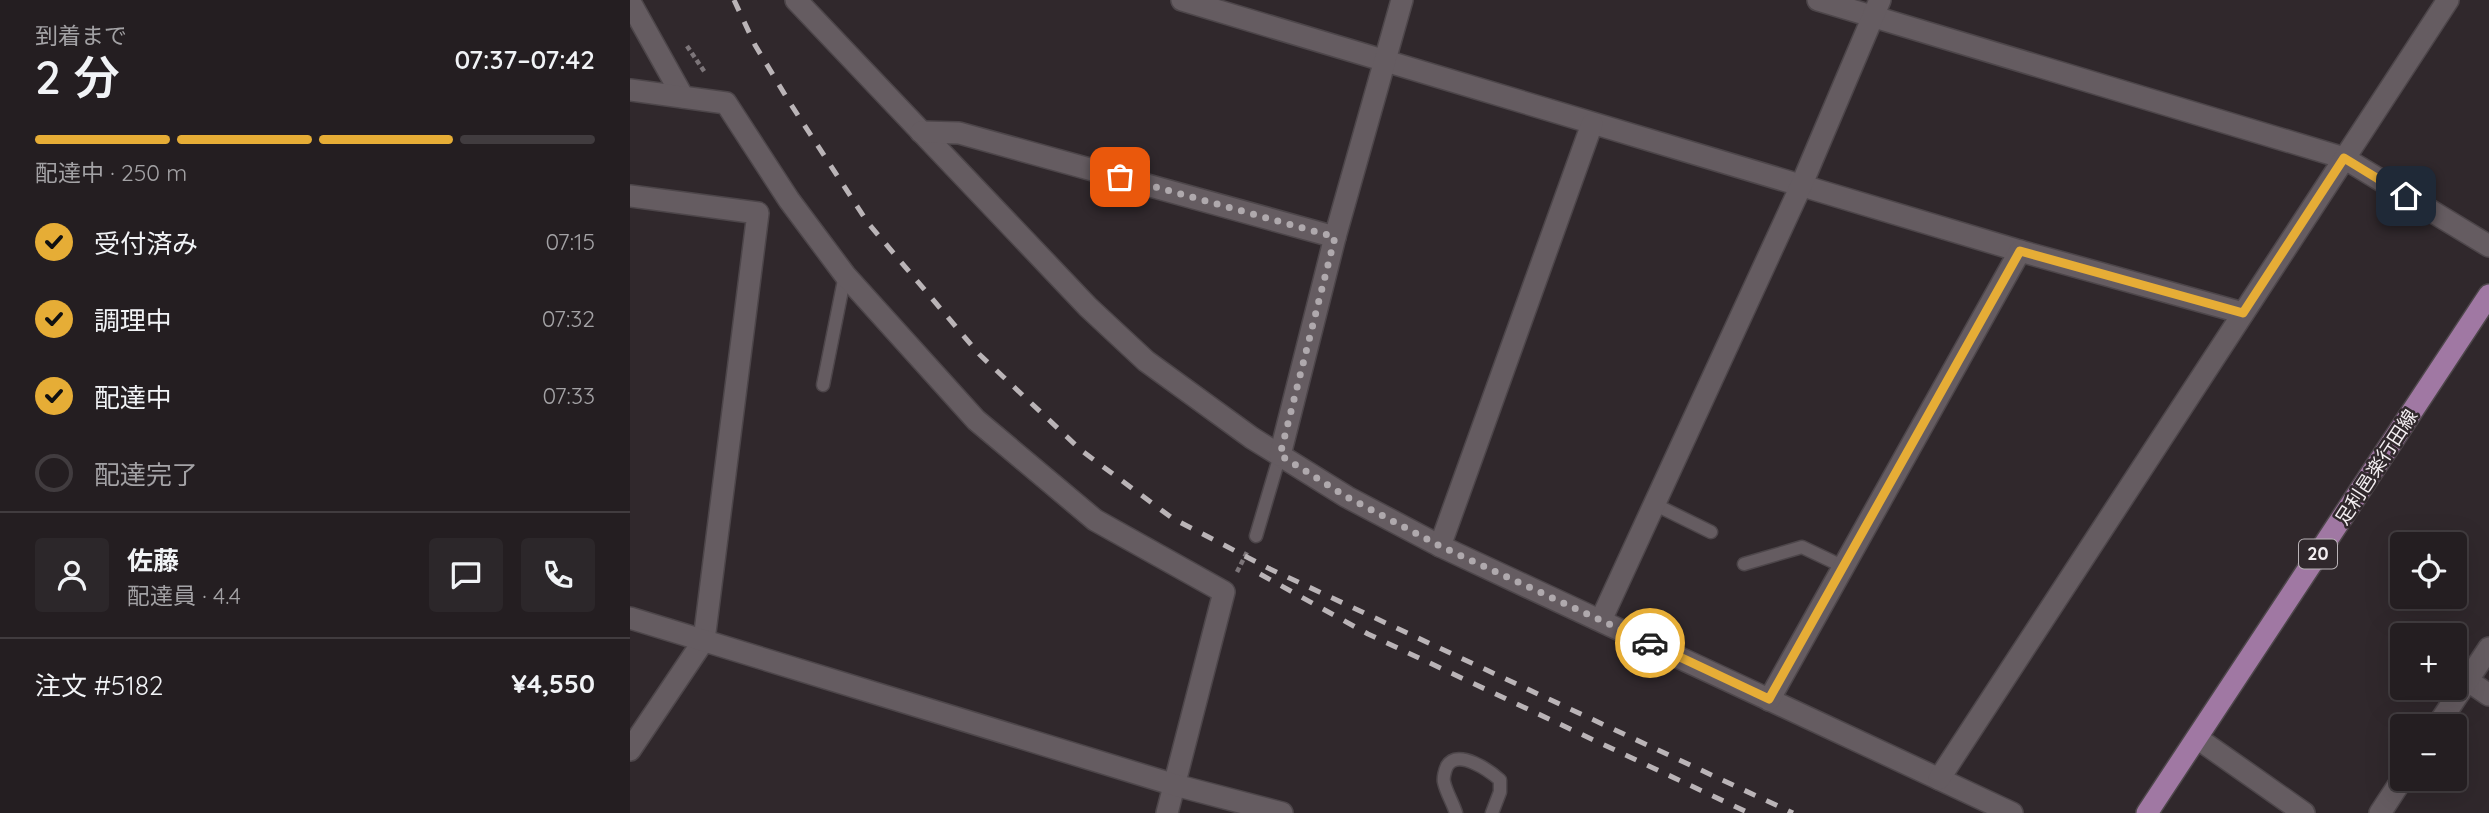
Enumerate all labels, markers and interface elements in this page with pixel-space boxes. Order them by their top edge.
text: 到着まで [35,21,127,50]
text: 07:37–07:42 [454,43,595,76]
text: 2 分 [35,48,120,106]
pin [1090,147,1150,207]
text: 配達中 · 250 m [35,158,187,187]
icon: bag [1101,158,1139,196]
pin [2376,166,2436,226]
icon: home [2387,177,2425,215]
icon: check [35,223,73,261]
text: 受付済み [94,227,198,260]
text: 07:15 [545,227,595,256]
icon: check [35,300,73,338]
text: 調理中 [94,304,172,337]
text: 07:32 [542,304,595,333]
icon: check [35,377,73,415]
text: 配達中 [94,381,172,414]
text: 07:33 [542,381,595,410]
street label: 足利邑楽行田線 [2330,405,2422,529]
text: 配達完了 [94,458,198,491]
map controls [2390,532,2467,791]
button: locate [2390,532,2467,609]
button: person [35,538,109,612]
button: chat [429,538,503,612]
button: phone [521,538,595,612]
road number: 20 [2299,540,2337,568]
text: 佐藤 [127,544,179,577]
text: 配達員 · 4.4 [127,581,241,610]
courier [1615,608,1685,678]
button: + [2390,623,2467,700]
icon: car [1631,624,1669,662]
text: ¥4,550 [511,667,595,700]
text: 注文 #5182 [35,669,163,702]
button: − [2390,714,2467,791]

